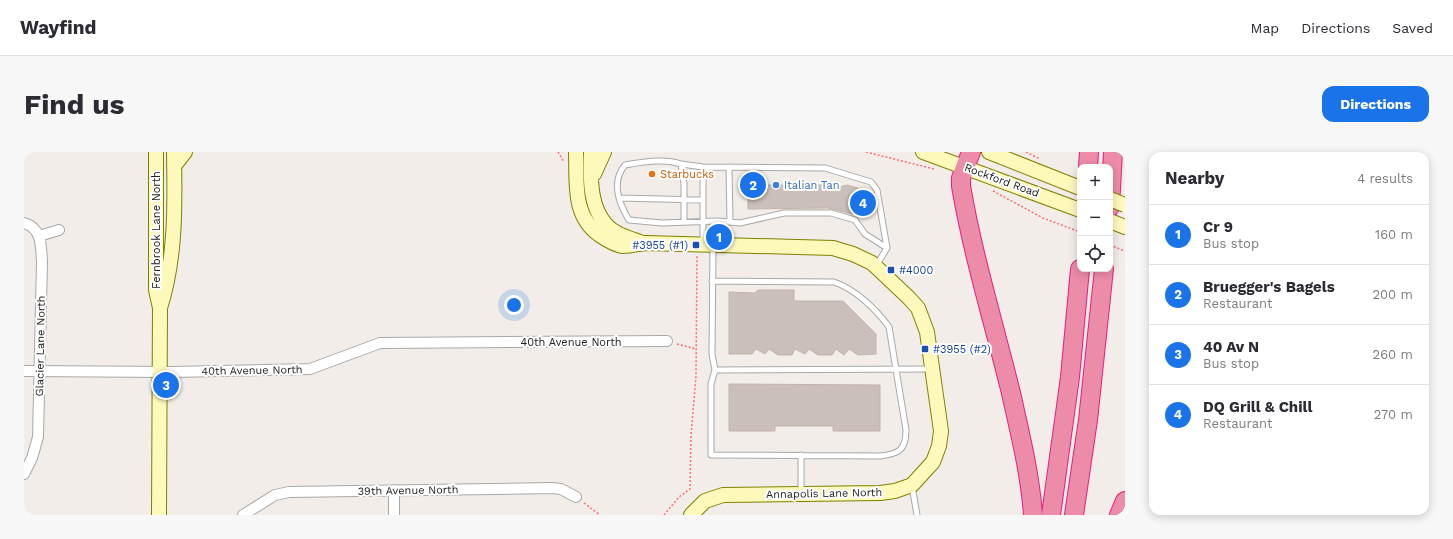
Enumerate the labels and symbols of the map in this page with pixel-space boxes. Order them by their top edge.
street label: Rockford Road [963,161,1041,200]
place label: Starbucks [660,168,714,181]
marker: Starbucks [647,169,657,179]
pin: 2 [740,170,766,200]
street label: Fernbrook Lane North [150,171,163,289]
place label: Italian Tan [784,179,839,192]
marker: Italian Tan [771,180,781,190]
pin: 4 [850,188,876,218]
pin: 1 [706,222,732,252]
place label: #3955 (#1) [632,239,688,252]
marker: #3955 (#1) [691,240,701,250]
place label: #4000 [899,264,933,277]
marker: #4000 [886,265,896,275]
street label: Glacier Lane North [33,295,48,397]
your location [504,295,524,315]
street label: 40th Avenue North [520,336,622,349]
place label: #3955 (#2) [933,343,991,356]
marker: #3955 (#2) [920,344,930,354]
street label: 40th Avenue North [201,363,303,378]
pin: 3 [153,370,179,400]
street label: 39th Avenue North [358,483,458,498]
street label: Annapolis Lane North [766,486,882,501]

